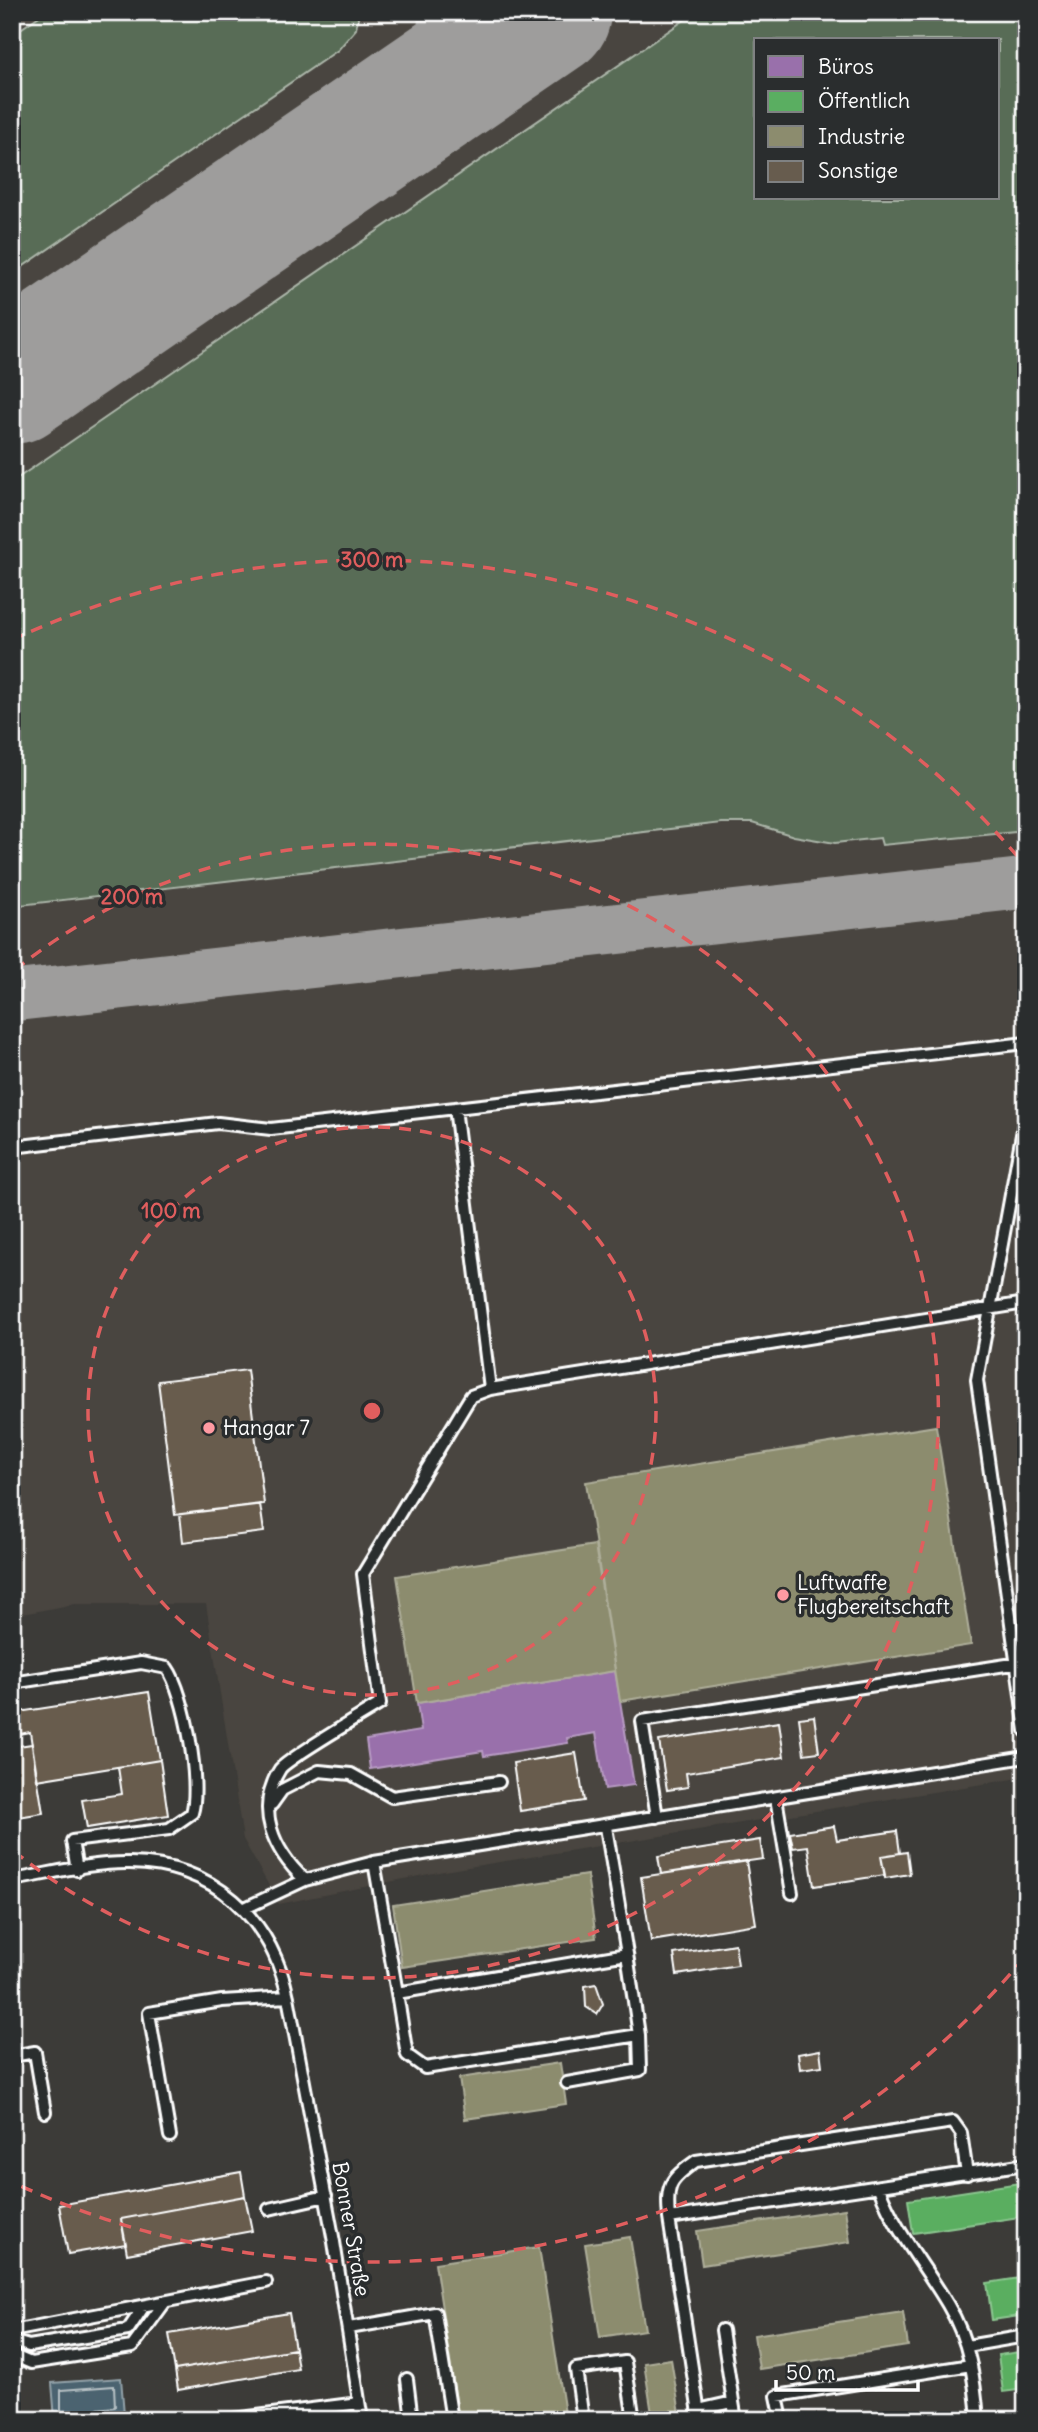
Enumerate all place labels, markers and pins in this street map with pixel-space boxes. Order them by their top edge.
centre of rings [360,1399,384,1423]
place label: Hangar 7 [223,1414,310,1441]
marker: Hangar 7 [201,1420,217,1436]
place label: Luftwaffe Flugbereitschaft [797,1569,950,1620]
marker: Luftwaffe Flugbereitschaft [775,1587,791,1603]

